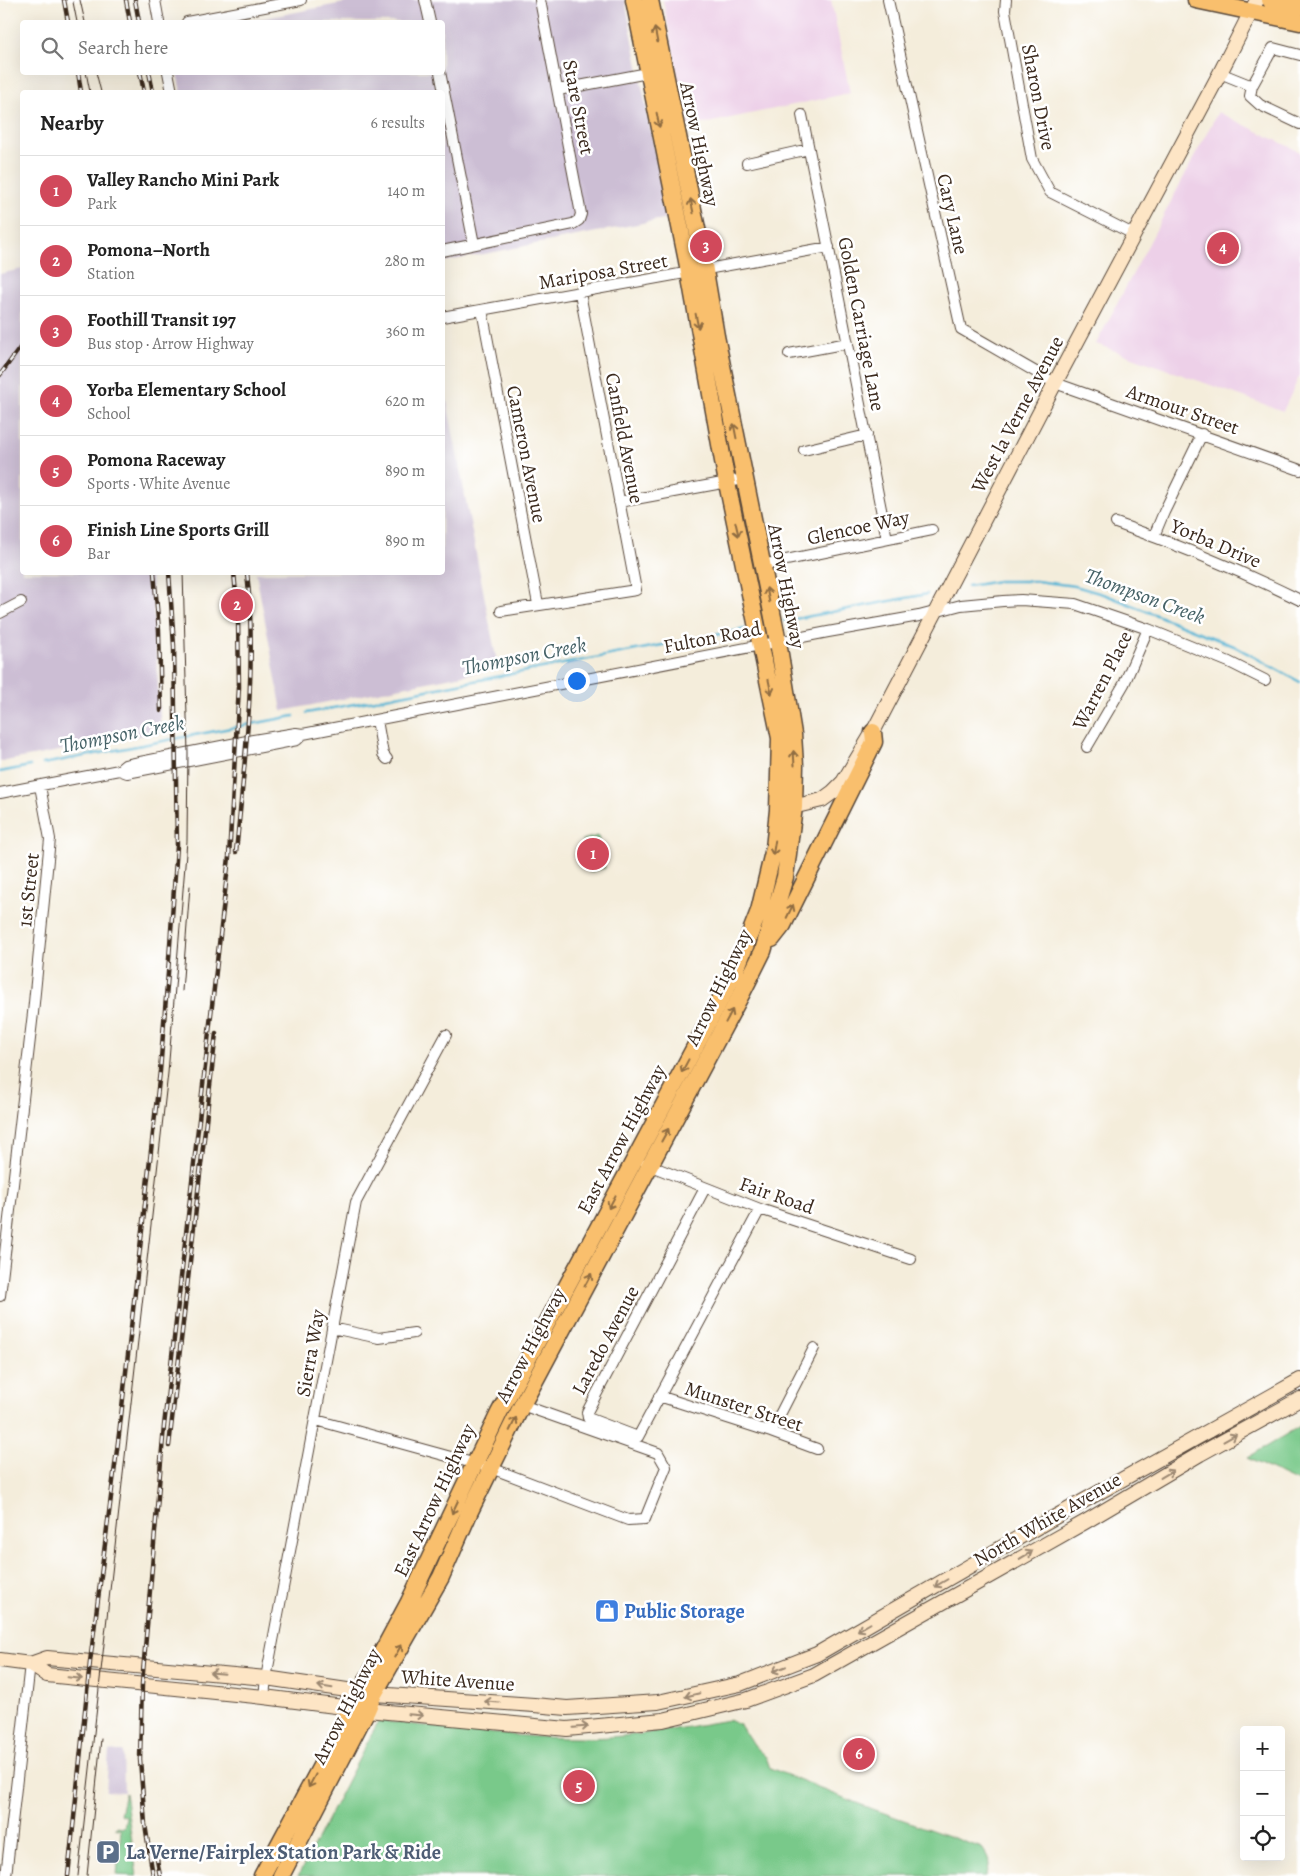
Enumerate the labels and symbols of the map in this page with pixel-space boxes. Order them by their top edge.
one-way arrow [651,27,661,43]
street label: Sharon Drive [1015,42,1062,153]
street label: Stare Street [556,57,601,157]
street label: Arrow Highway [673,78,726,210]
one-way arrow [654,112,663,128]
street label: Cary Lane [930,171,975,257]
one-way arrow [686,198,696,214]
pin: 3 [690,227,722,265]
pin: 4 [1207,229,1239,267]
street label: Golden Carriage Lane [831,235,892,414]
street label: Mariposa Street [537,247,670,296]
one-way arrow [693,313,702,329]
street label: West la Verne Avenue [964,331,1070,498]
street label: Canfield Avenue [599,370,650,506]
street label: Armour Street [1122,377,1243,441]
street label: Cameron Avenue [500,383,553,525]
one-way arrow [729,424,739,440]
street label: Glencoe Way [804,503,913,551]
street label: Yorba Drive [1165,512,1265,575]
one-way arrow [733,520,743,536]
street label: Arrow Highway [761,520,812,652]
water label: Thompson Creek [1081,561,1209,631]
pin: 2 [221,586,253,624]
one-way arrow [763,587,772,603]
street label: Fulton Road [661,615,764,660]
street label: Warren Place [1066,626,1139,735]
water label: Thompson Creek [460,630,588,682]
your location [564,668,590,694]
one-way arrow [766,679,775,695]
water label: Thompson Creek [58,708,186,760]
one-way arrow [790,751,799,767]
pin: 1 [577,835,609,873]
one-way arrow [768,840,778,856]
street label: 1st Street [11,851,46,929]
one-way arrow [786,904,795,919]
street label: Arrow Highway [678,923,759,1051]
one-way arrow [725,1010,735,1024]
one-way arrow [680,1058,690,1073]
street label: East Arrow Highway [571,1059,673,1219]
one-way arrow [660,1128,670,1143]
street label: Fair Road [736,1170,818,1221]
one-way arrow [607,1194,617,1209]
one-way arrow [583,1273,593,1288]
street label: Laredo Avenue [565,1281,646,1400]
street label: Arrow Highway [488,1282,573,1408]
street label: Sierra Way [290,1306,332,1399]
street label: Munster Street [681,1375,807,1438]
one-way arrow [508,1417,518,1432]
street label: East Arrow Highway [387,1418,482,1581]
one-way arrow [1222,1433,1237,1443]
street label: North White Avenue [968,1466,1126,1573]
one-way arrow [1159,1468,1173,1478]
one-way arrow [450,1500,460,1515]
one-way arrow [1019,1550,1033,1560]
one-way arrow [934,1578,949,1588]
shop icon: Public Storage [594,1598,620,1624]
place label: Public Storage [624,1598,745,1625]
one-way arrow [857,1622,872,1632]
street label: Arrow Highway [305,1643,388,1770]
one-way arrow [393,1644,403,1659]
street label: White Avenue [399,1663,516,1698]
one-way arrow [771,1665,787,1674]
one-way arrow [210,1668,226,1678]
one-way arrow [67,1673,83,1683]
one-way arrow [318,1682,334,1692]
one-way arrow [685,1691,701,1700]
one-way arrow [484,1698,500,1707]
one-way arrow [407,1710,423,1719]
one-way arrow [572,1723,588,1732]
pin: 6 [843,1735,875,1773]
pin: 5 [563,1767,595,1805]
one-way arrow [307,1773,316,1788]
parking icon: La Verne/Fairplex Station Park & Ride [95,1839,121,1865]
place label: La Verne/Fairplex Station Park & Ride [126,1839,441,1866]

